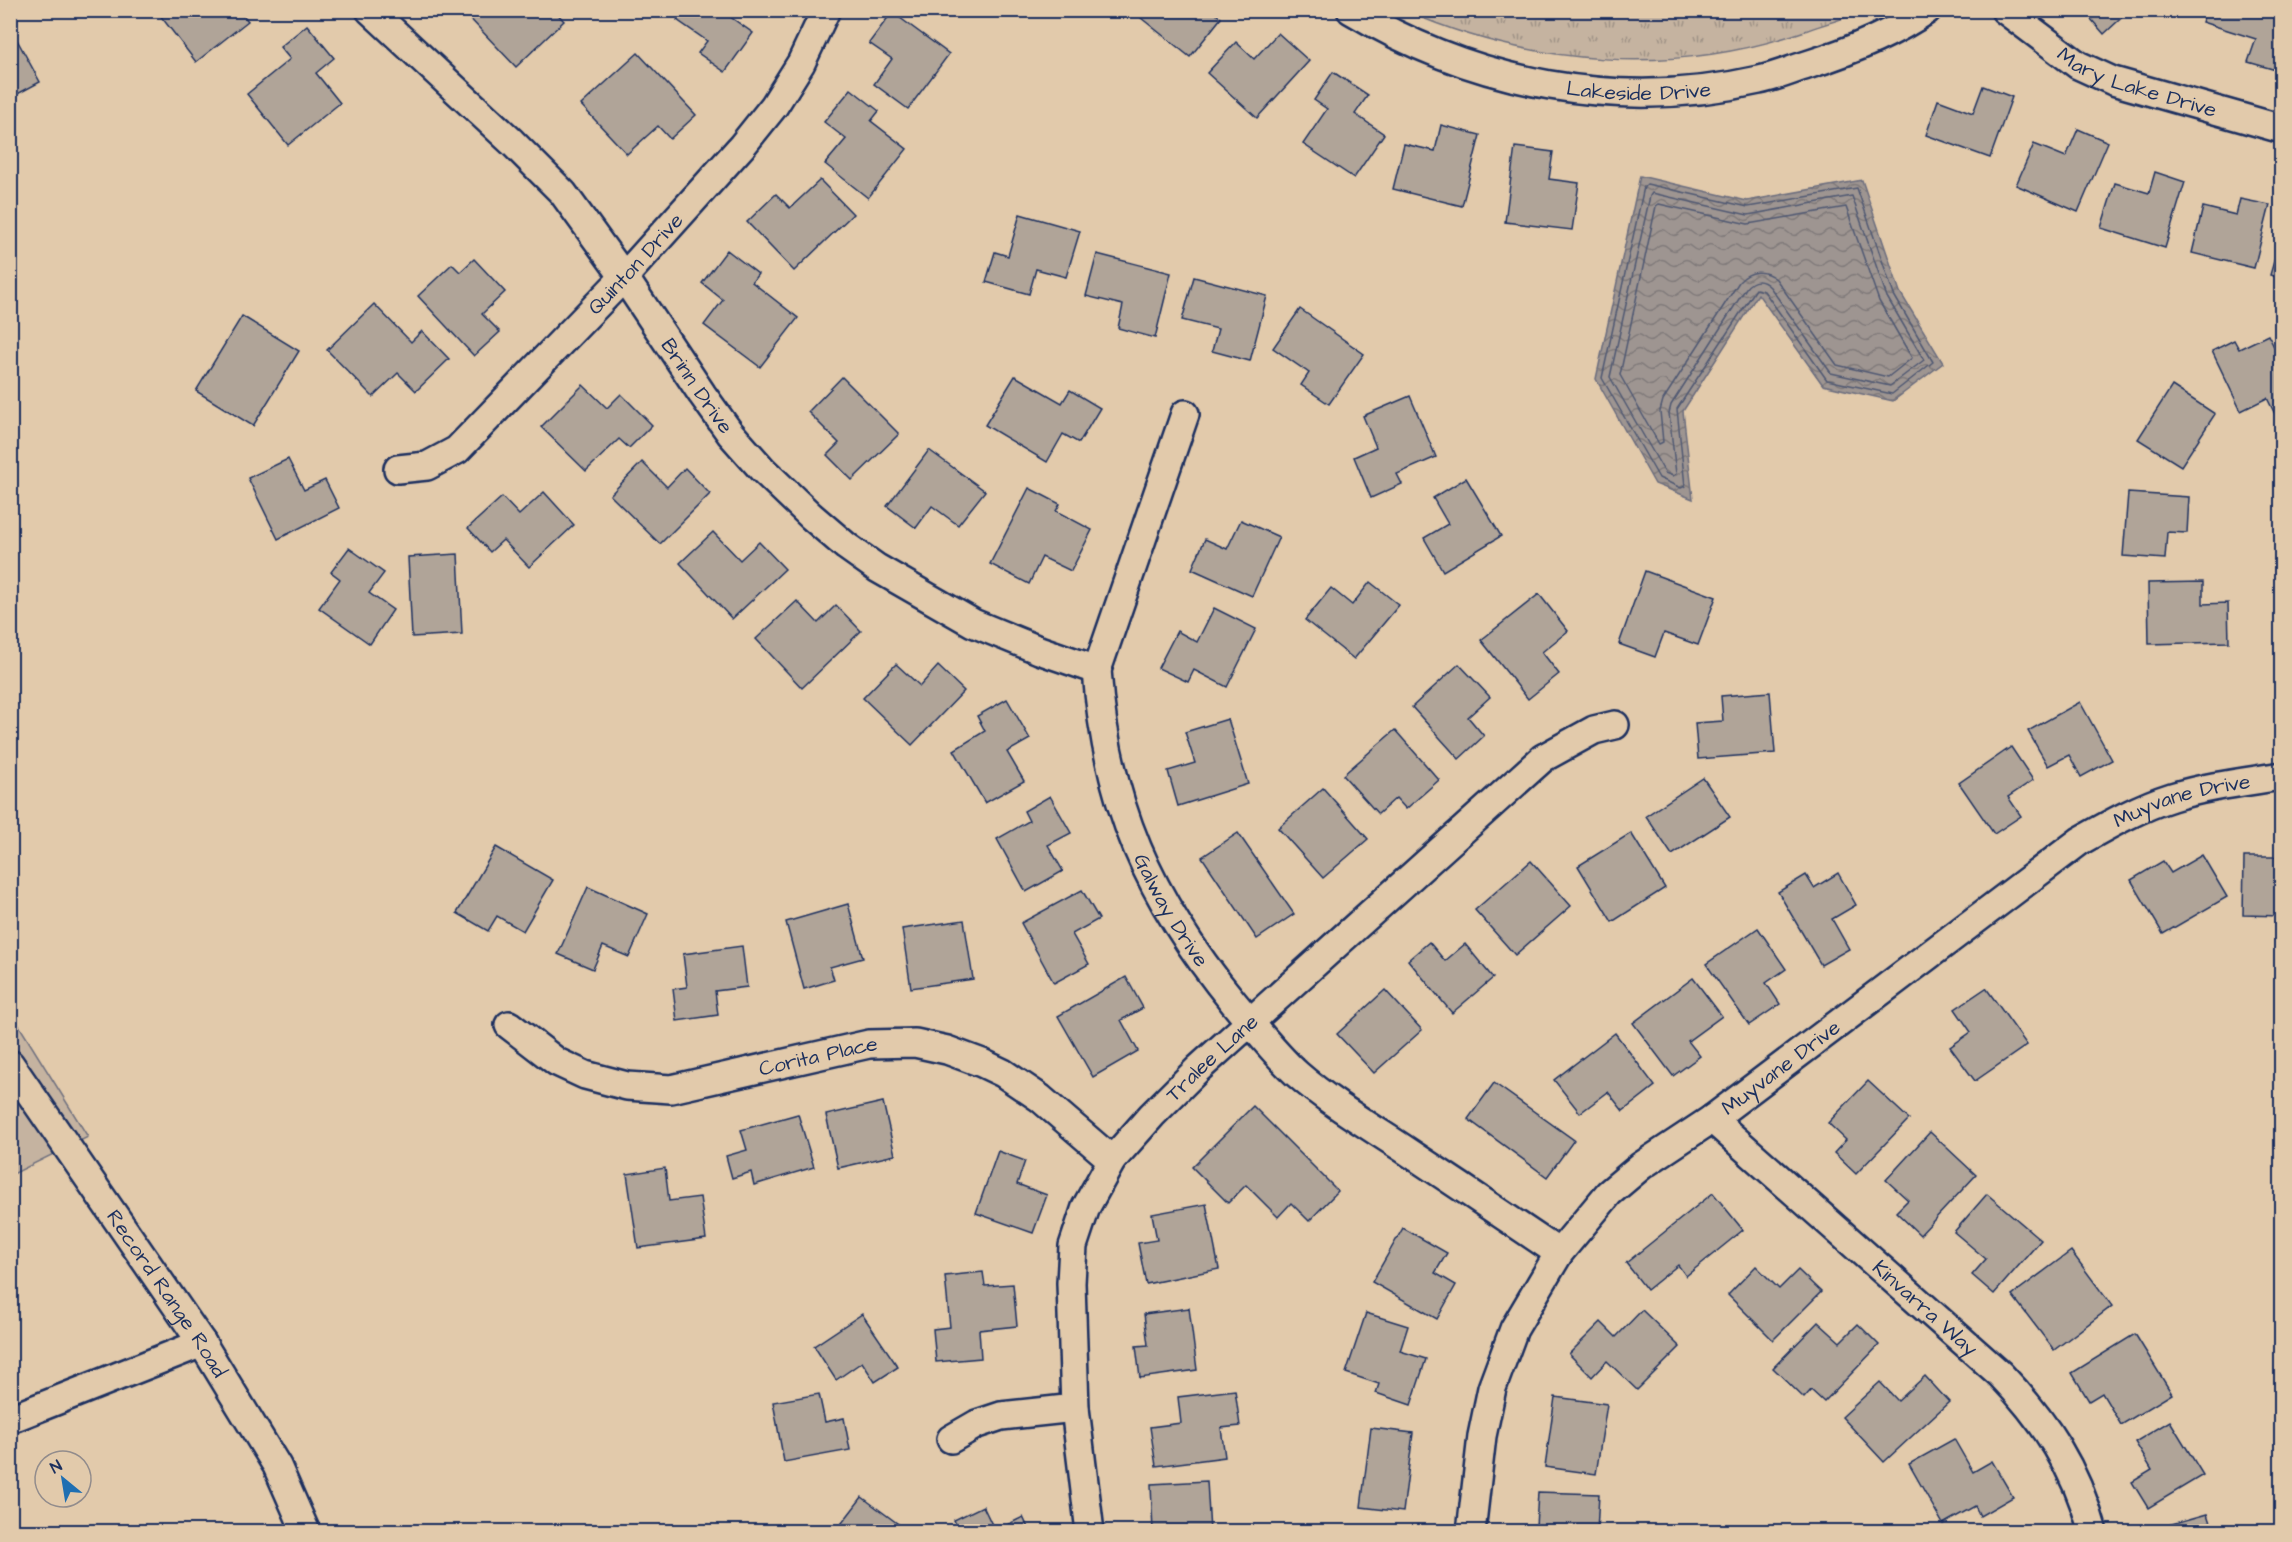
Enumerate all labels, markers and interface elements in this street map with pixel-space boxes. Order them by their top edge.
street label: Mary Lake Drive [2051,40,2220,124]
street label: Lakeside Drive [1565,73,1712,108]
street label: Quinton Drive [581,206,690,321]
street label: Brinn Drive [654,332,740,439]
street label: Muyvane Drive [2108,767,2252,835]
street label: Galway Drive [1127,849,1216,973]
street label: Tralee Lane [1159,1007,1264,1108]
street label: Muyvane Drive [1715,1013,1846,1122]
street label: Corita Place [756,1029,878,1083]
street label: Record Range Road [100,1204,234,1383]
street label: Kinvarra Way [1866,1253,1985,1364]
north arrow [33,1449,93,1509]
text: N [46,1455,66,1479]

